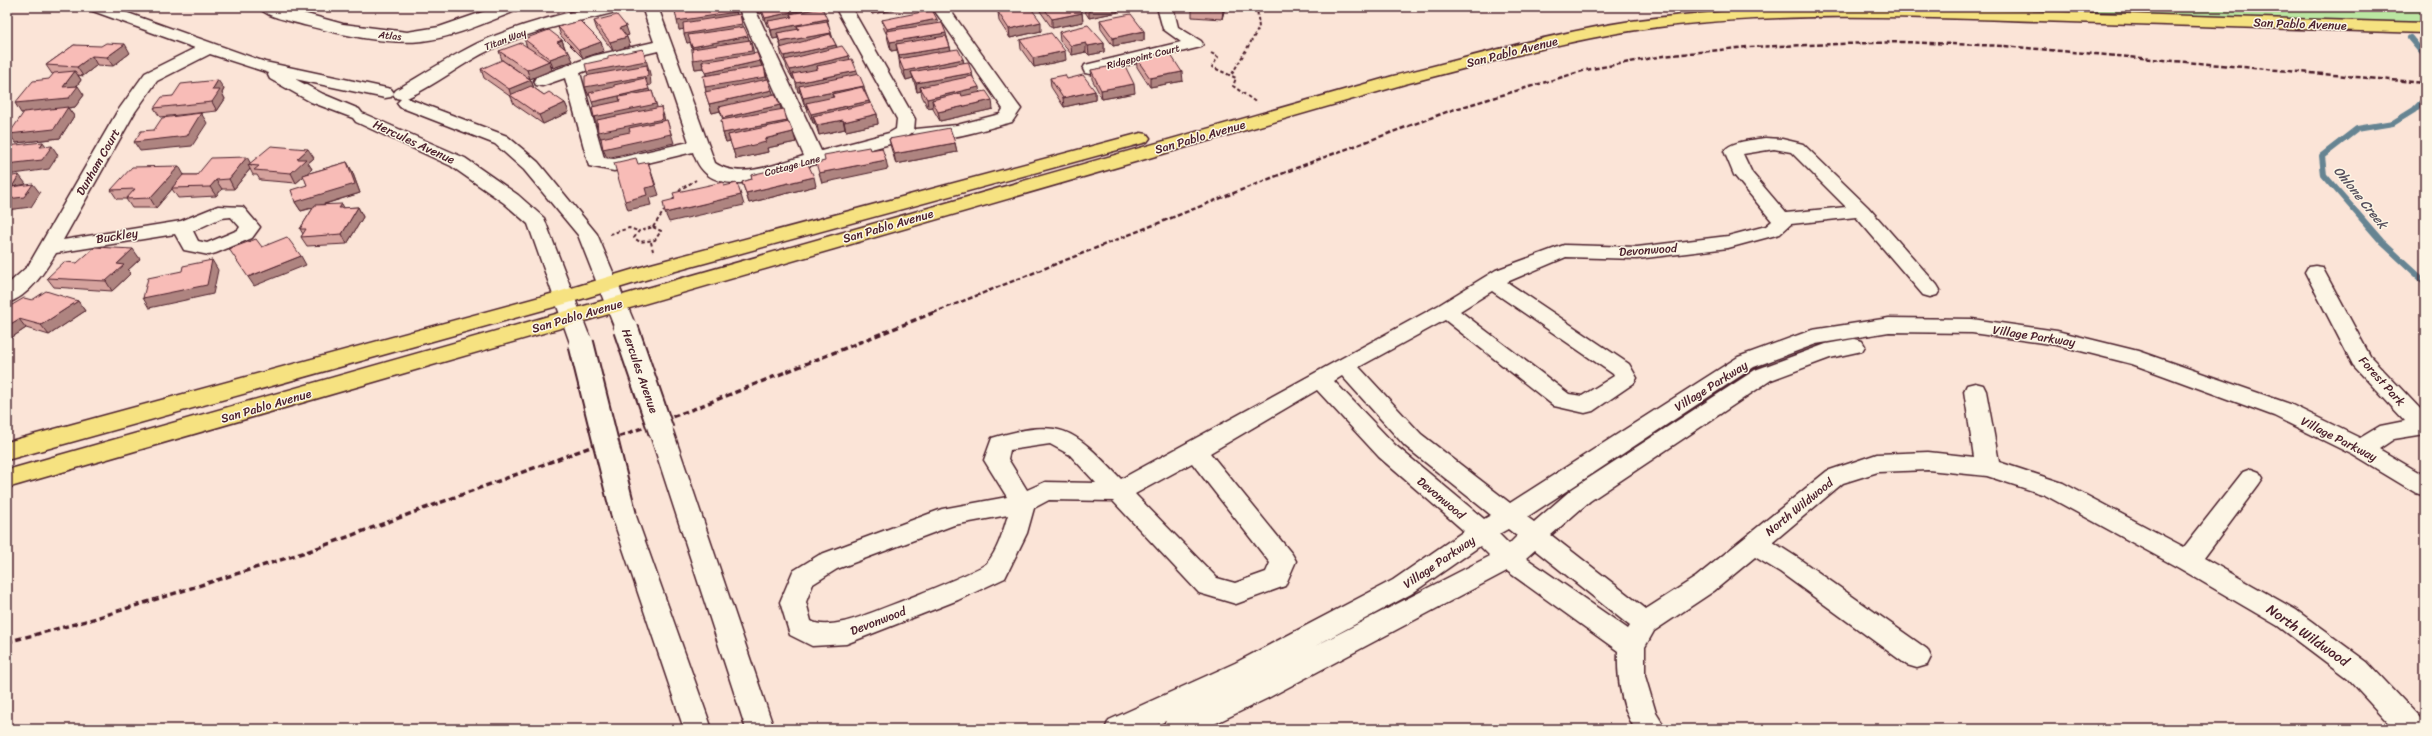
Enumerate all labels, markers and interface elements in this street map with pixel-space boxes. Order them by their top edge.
street label: San Pablo Avenue [2253,11,2347,37]
street label: Titan Way [482,23,530,56]
street label: Atlas [377,26,403,46]
street label: San Pablo Avenue [1464,30,1560,74]
street label: Ridgepoint Court [1105,39,1182,75]
street label: Hercules Avenue [369,113,459,171]
street label: San Pablo Avenue [1152,113,1248,160]
street label: Dunham Court [70,124,126,200]
street label: Cottage Lane [762,150,822,182]
water label: Ohlone Creek [2328,161,2395,236]
street label: San Pablo Avenue [840,202,936,249]
street label: Buckley [94,222,140,250]
street label: Devonwood [1618,237,1679,263]
street label: San Pablo Avenue [529,292,625,339]
street label: Village Parkway [1991,319,2078,354]
street label: Hercules Avenue [615,326,665,416]
street label: Forest Park [2353,351,2411,412]
street label: Village Parkway [1670,354,1753,417]
street label: San Pablo Avenue [218,382,314,429]
street label: Village Parkway [2297,410,2382,468]
street label: Devonwood [1412,471,1472,526]
street label: North Wildwood [1760,471,1840,542]
street label: Village Parkway [1398,529,1480,594]
street label: North Wildwood [2261,597,2356,674]
street label: Devonwood [847,600,911,642]

